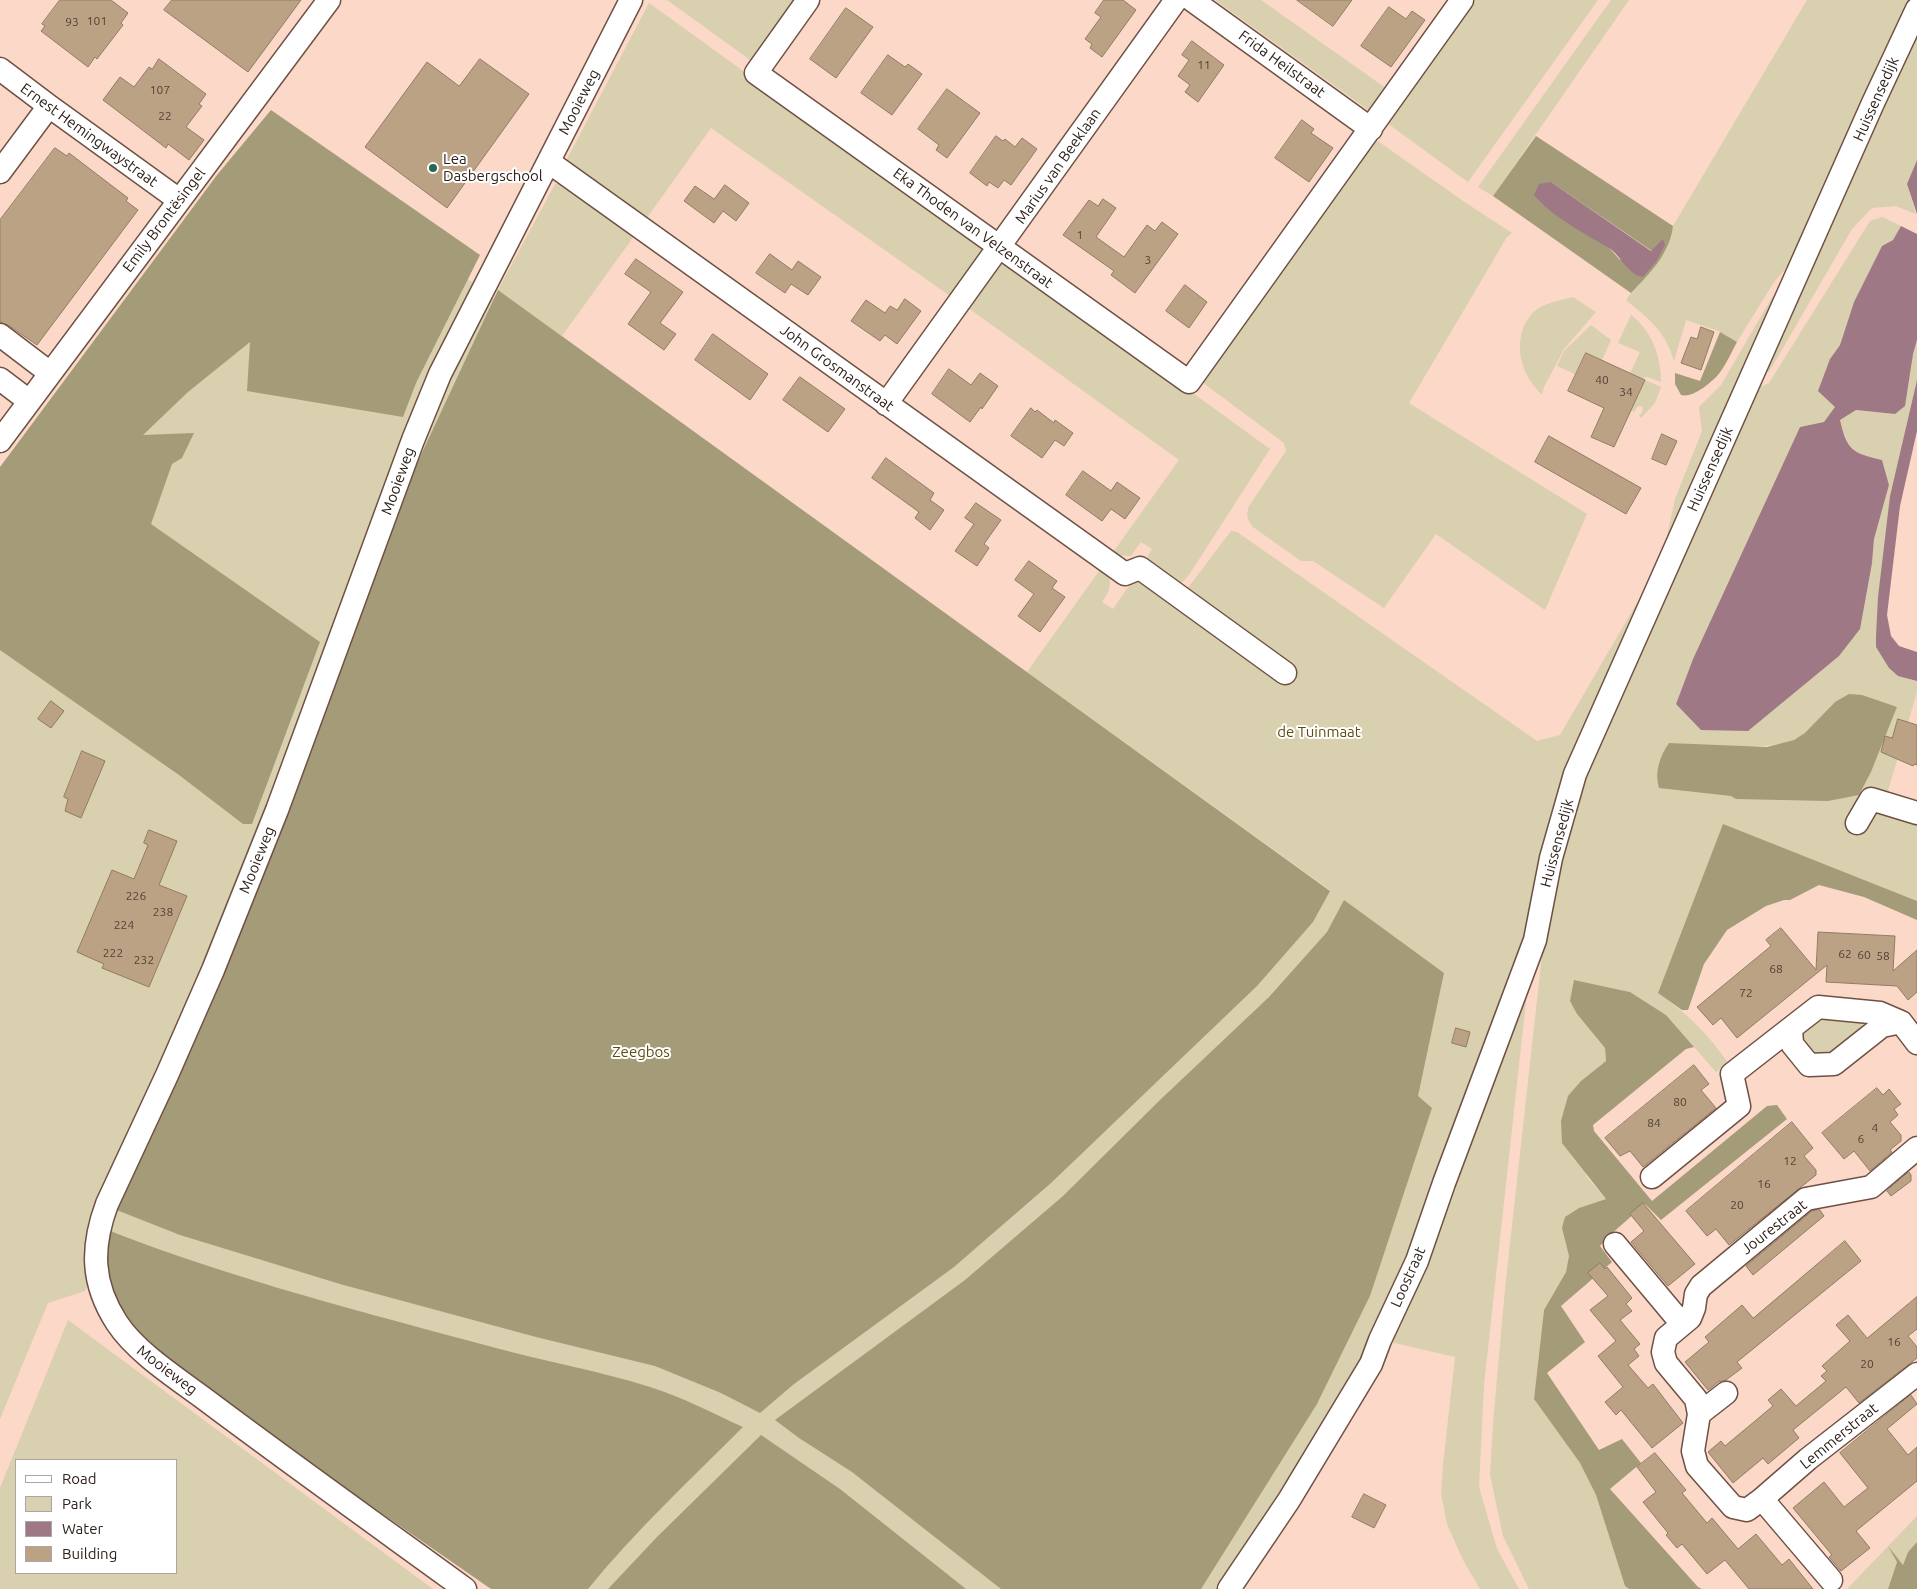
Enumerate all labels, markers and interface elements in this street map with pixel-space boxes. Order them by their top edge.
house number: 101 [87,14,107,28]
house number: 93 [65,15,79,29]
street label: Frida Heilstraat [1235,27,1329,101]
street label: Huissensedijk [1849,54,1903,144]
house number: 11 [1197,58,1211,72]
street label: Mooieweg [555,66,603,138]
street label: Ernest Hemingwaystraat [17,79,161,191]
house number: 107 [150,83,170,97]
street label: Marius van Beeklaan [1011,105,1105,227]
house number: 22 [158,109,172,123]
place label: Lea Dasbergschool [443,150,543,185]
marker: Lea Dasbergschool [427,162,439,174]
street label: Emily Brontësingel [119,164,209,276]
street label: Eka Thoden van Velzenstraat [890,164,1056,292]
house number: 1 [1077,228,1083,242]
house number: 3 [1145,253,1151,267]
street label: John Grosmanstraat [777,321,897,415]
house number: 40 [1595,373,1609,387]
house number: 34 [1619,385,1633,399]
street label: Huissensedijk [1683,424,1737,514]
street label: Mooieweg [377,445,419,517]
park label: de Tuinmaat [1277,723,1361,741]
street label: Huissensedijk [1537,797,1577,889]
street label: Mooieweg [235,824,279,896]
house number: 226 [126,889,146,903]
house number: 238 [153,905,173,919]
house number: 224 [114,918,134,932]
house number: 222 [103,946,123,960]
house number: 62 [1838,947,1852,961]
house number: 60 [1857,948,1871,962]
house number: 58 [1876,949,1890,963]
house number: 232 [134,953,154,967]
house number: 68 [1769,962,1783,976]
house number: 72 [1739,986,1753,1000]
park label: Zeegbos [612,1043,670,1061]
house number: 80 [1673,1095,1687,1109]
house number: 84 [1647,1116,1661,1130]
house number: 4 [1872,1121,1878,1135]
house number: 6 [1858,1132,1864,1146]
house number: 12 [1783,1154,1797,1168]
house number: 16 [1757,1177,1771,1191]
street label: Jourestraat [1738,1196,1810,1258]
house number: 20 [1730,1198,1744,1212]
street label: Loostraat [1387,1244,1429,1310]
house number: 16 [1887,1335,1901,1349]
street label: Mooieweg [133,1341,201,1399]
house number: 20 [1860,1357,1874,1371]
street label: Lemmerstraat [1796,1399,1882,1473]
legend [15,1459,178,1574]
text: Road [62,1470,97,1487]
text: Park [62,1495,92,1512]
text: Water [62,1520,103,1537]
text: Building [62,1545,117,1562]

